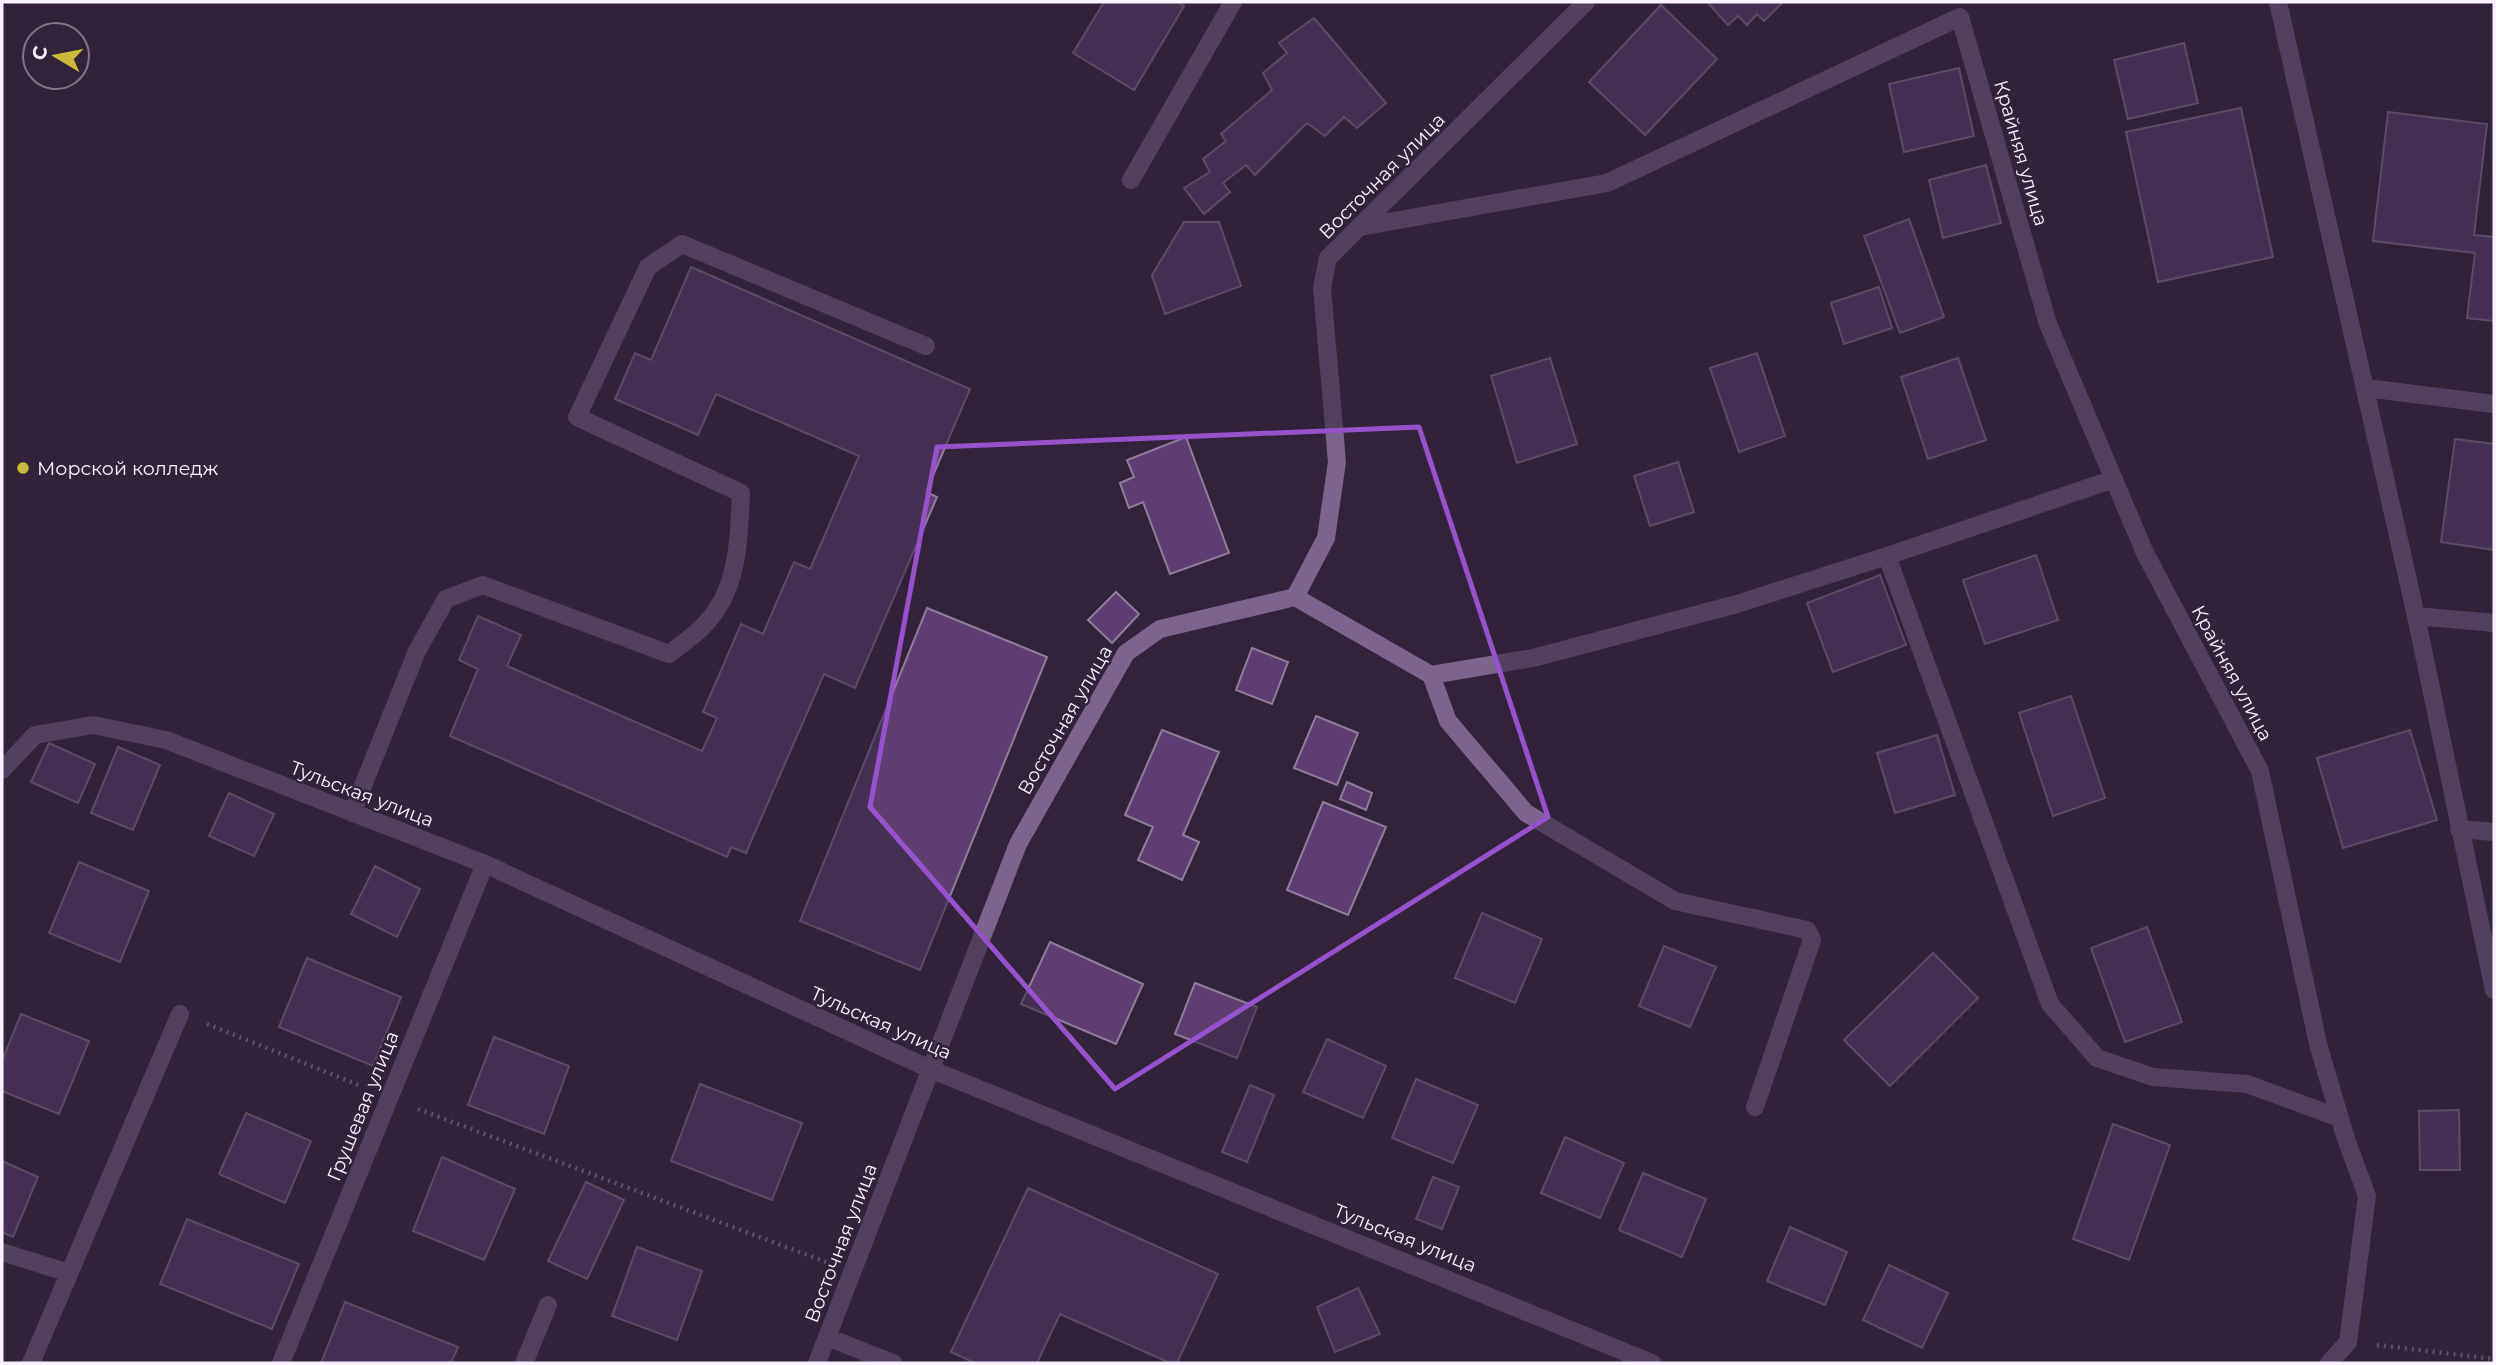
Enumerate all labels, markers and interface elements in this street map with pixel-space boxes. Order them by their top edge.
north arrow [21,21,91,91]
text: С [27,44,52,62]
street label: Крайняя улица [1989,78,2053,228]
street label: Восточная улица [1314,108,1450,244]
place label: Морской колледж [37,457,219,480]
marker: Морской колледж [15,460,31,476]
street label: Крайняя улица [2187,601,2277,745]
street label: Восточная улица [1013,641,1117,799]
street label: Тульская улица [287,756,437,832]
street label: Тульская улица [807,982,955,1064]
street label: Грушевая улица [322,1028,404,1184]
street label: Восточная улица [800,1160,882,1326]
street label: Тульская улица [1330,1199,1480,1277]

